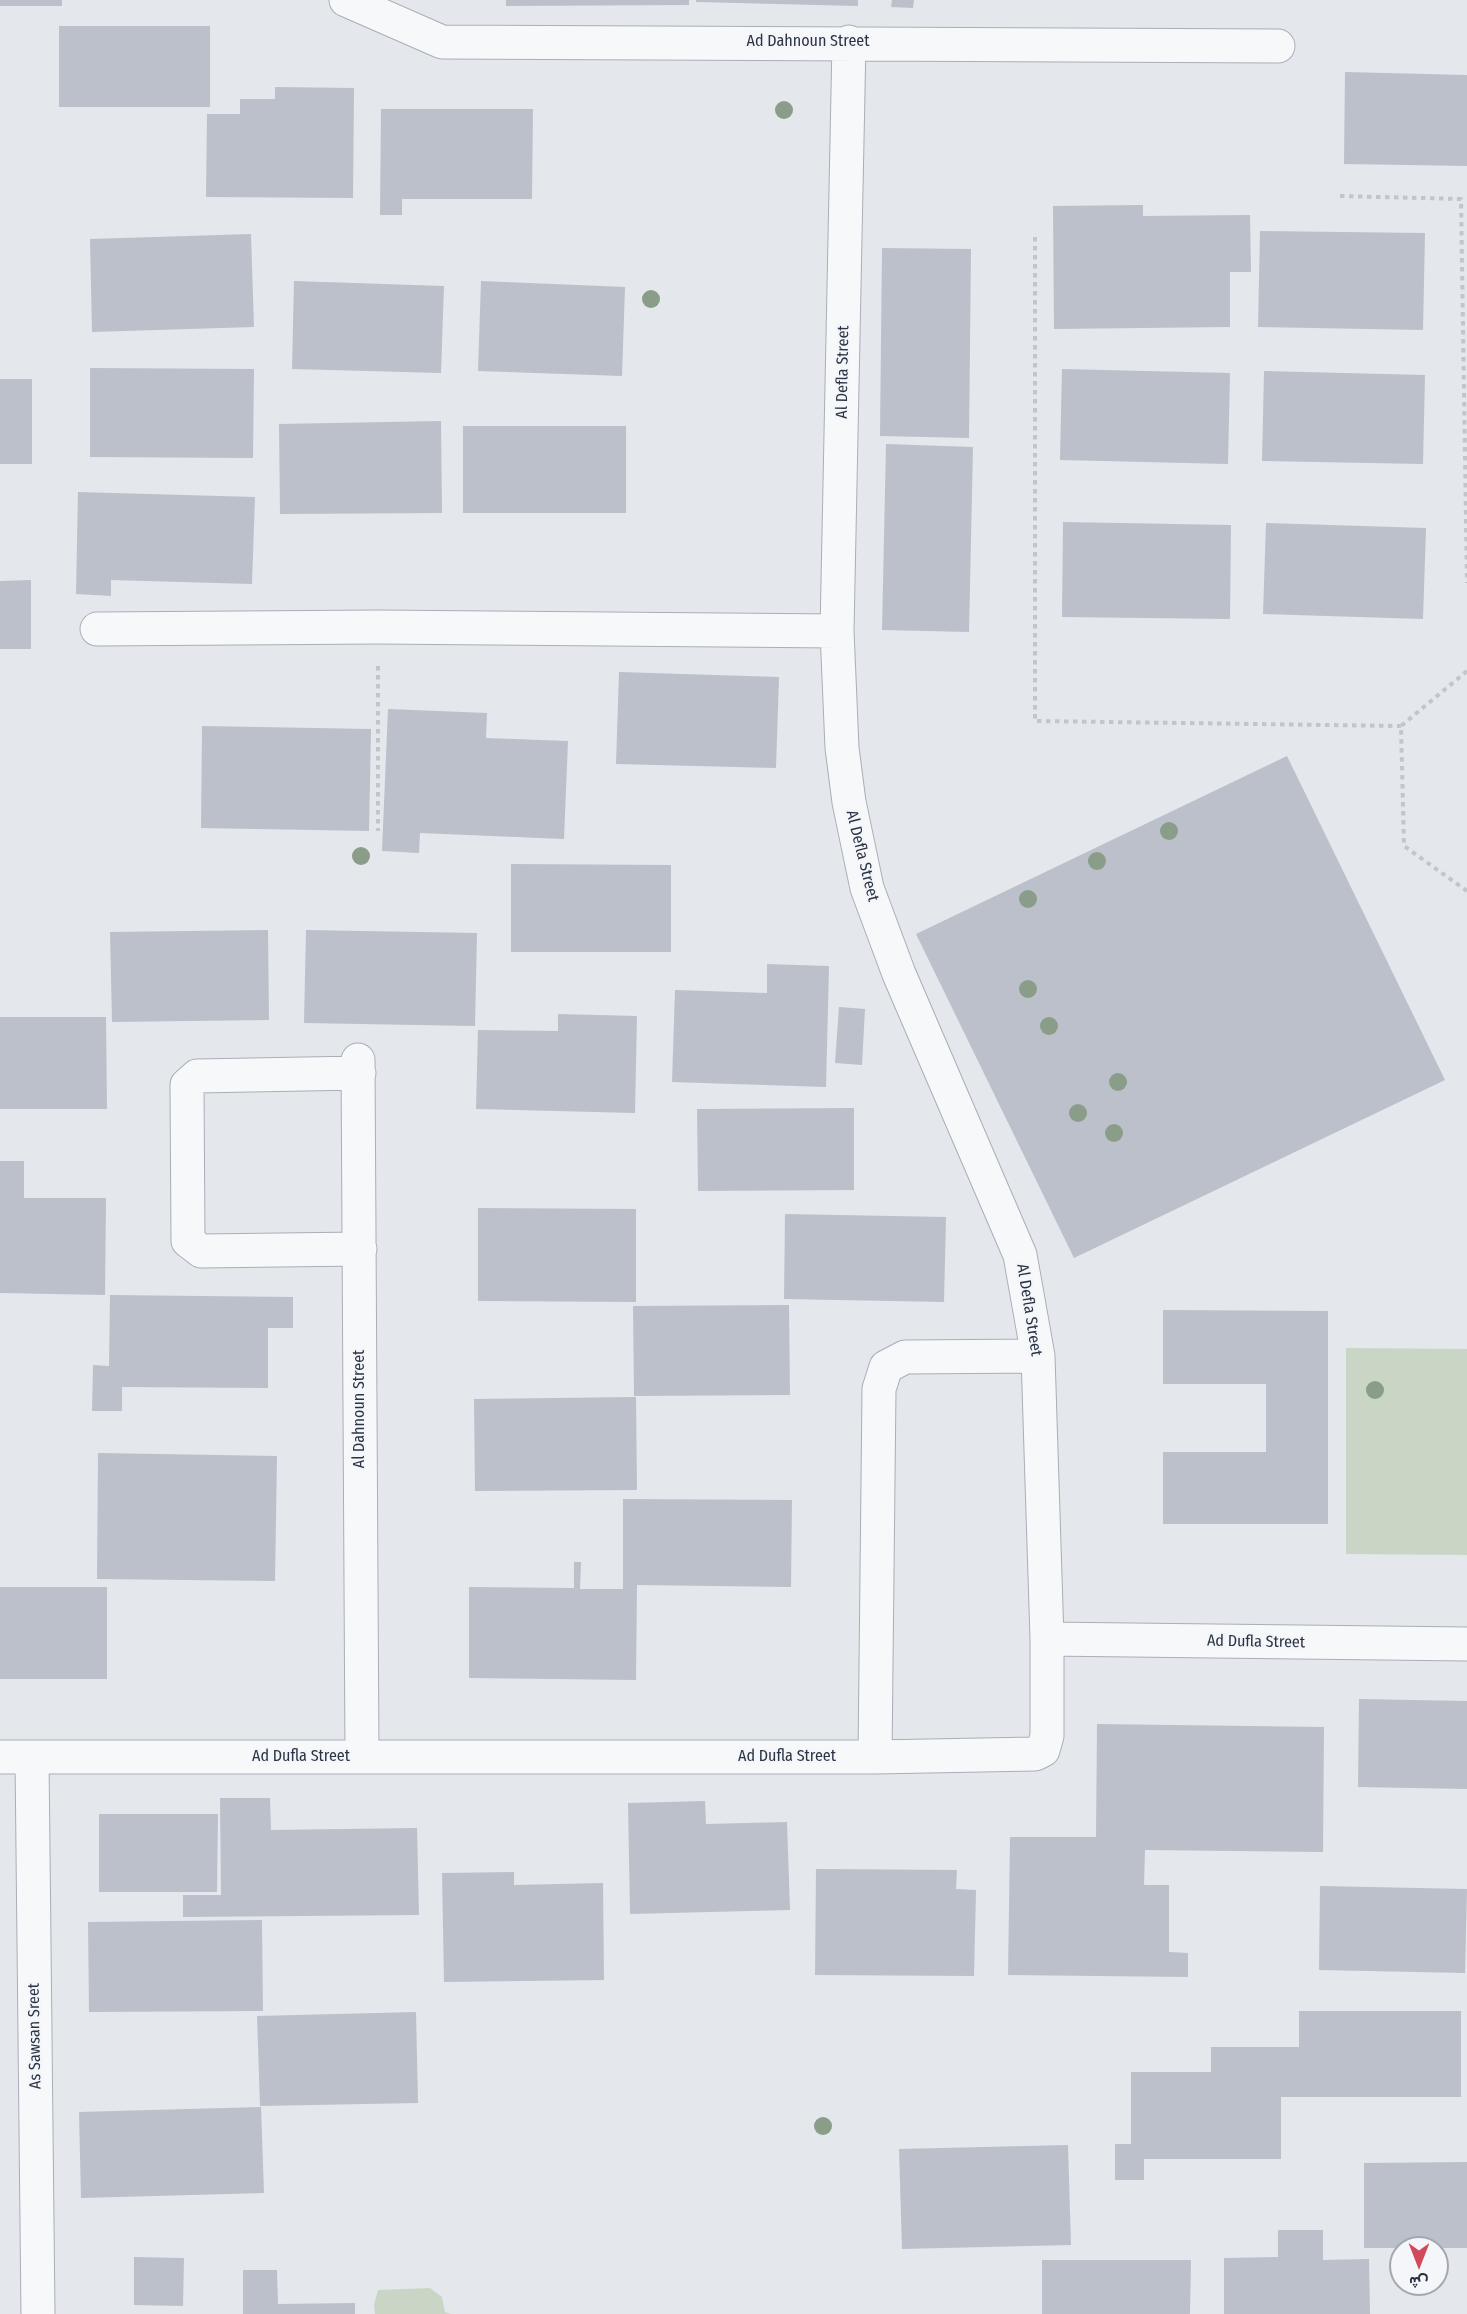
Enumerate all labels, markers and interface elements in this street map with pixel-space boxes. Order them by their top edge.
street label: Ad Dahnoun Street [747,32,869,52]
street label: Al Defla Street [833,325,853,419]
street label: Al Defla Street [841,808,883,904]
street label: Al Defla Street [1012,1262,1046,1358]
street label: Al Dahnoun Street [350,1350,370,1468]
street label: Ad Dufla Street [1207,1632,1305,1652]
street label: Ad Dufla Street [252,1747,350,1767]
street label: Ad Dufla Street [738,1747,836,1767]
street label: As Sawsan Sreet [24,1983,46,2089]
north arrow [1389,2236,1449,2296]
text: ش [1409,2273,1429,2292]

